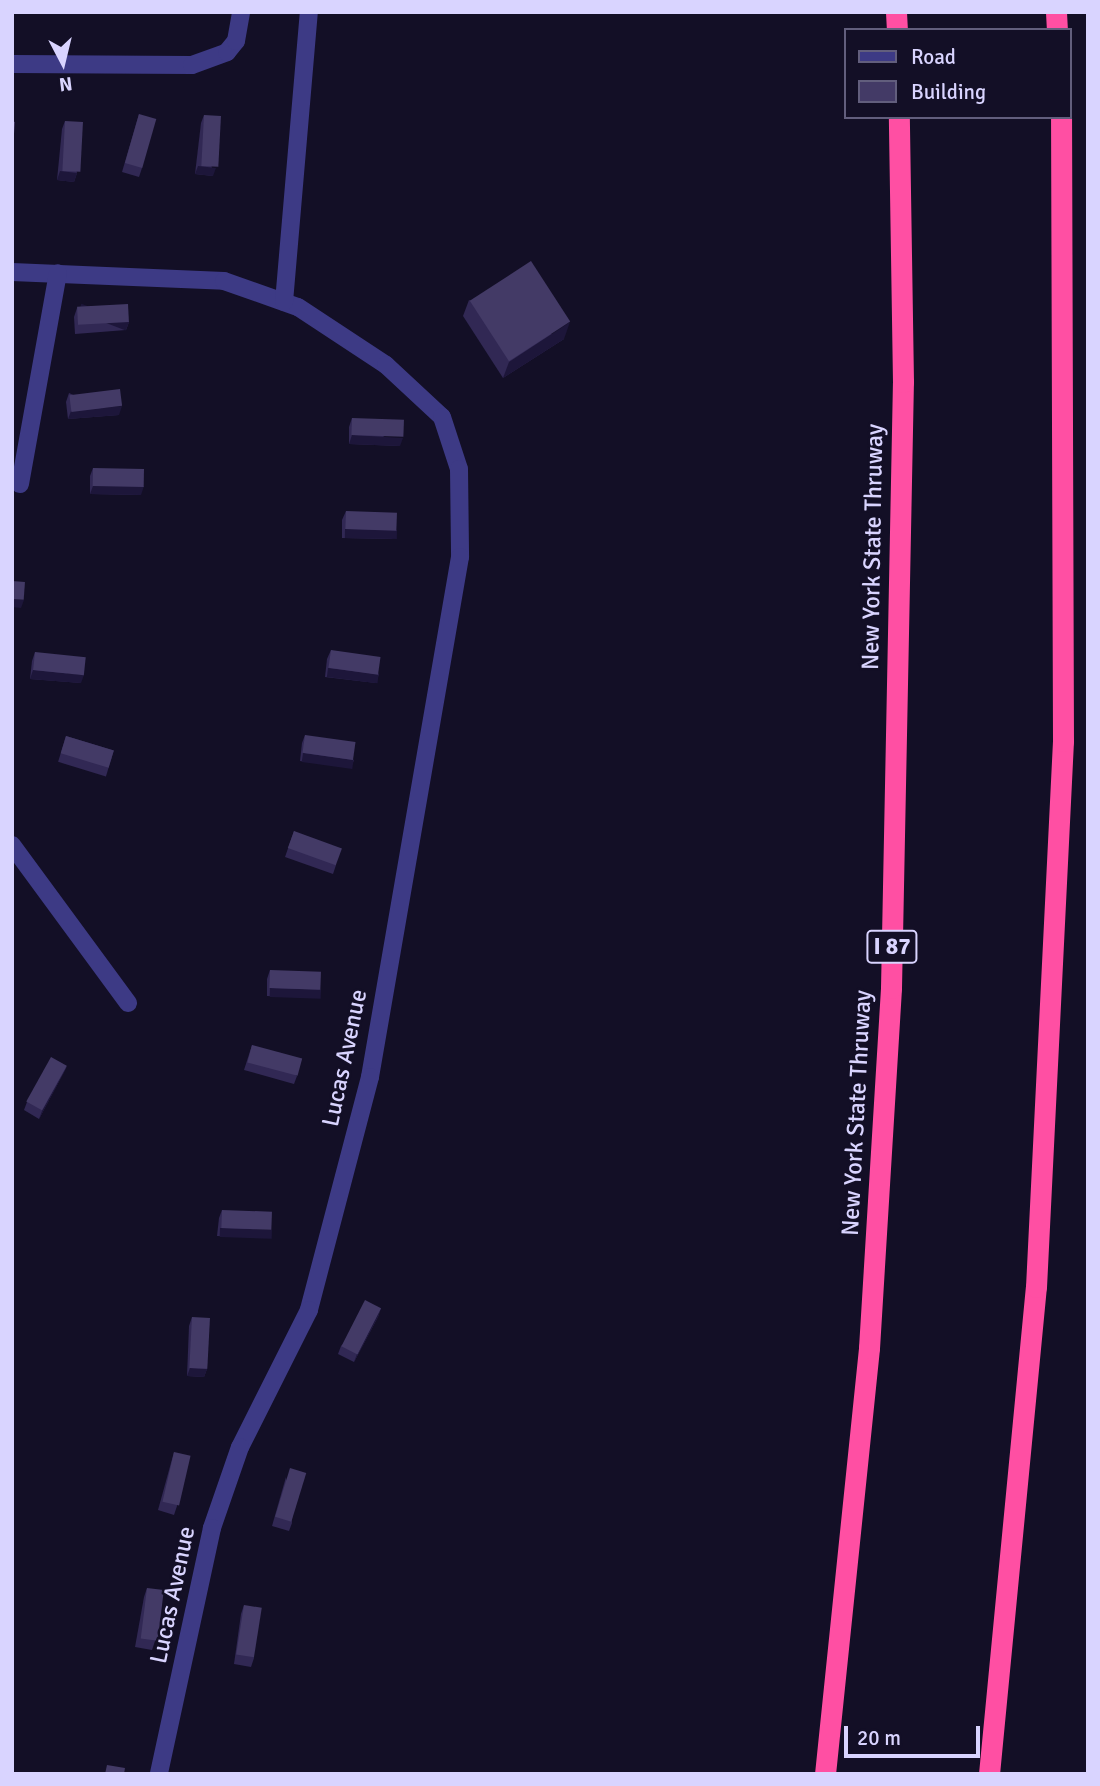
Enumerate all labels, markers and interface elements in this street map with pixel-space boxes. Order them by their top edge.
north arrow [28,28,98,98]
legend [844,28,1072,119]
text: Road [911,44,956,70]
text: N [58,71,74,97]
text: Building [911,79,986,105]
street label: New York State Thruway [856,424,890,670]
road number: I 87 [866,928,918,966]
street label: Lucas Avenue [316,987,374,1129]
street label: New York State Thruway [836,989,878,1237]
street label: Lucas Avenue [144,1524,202,1666]
scale bar [848,1712,984,1756]
text: 20 m [857,1725,901,1751]

